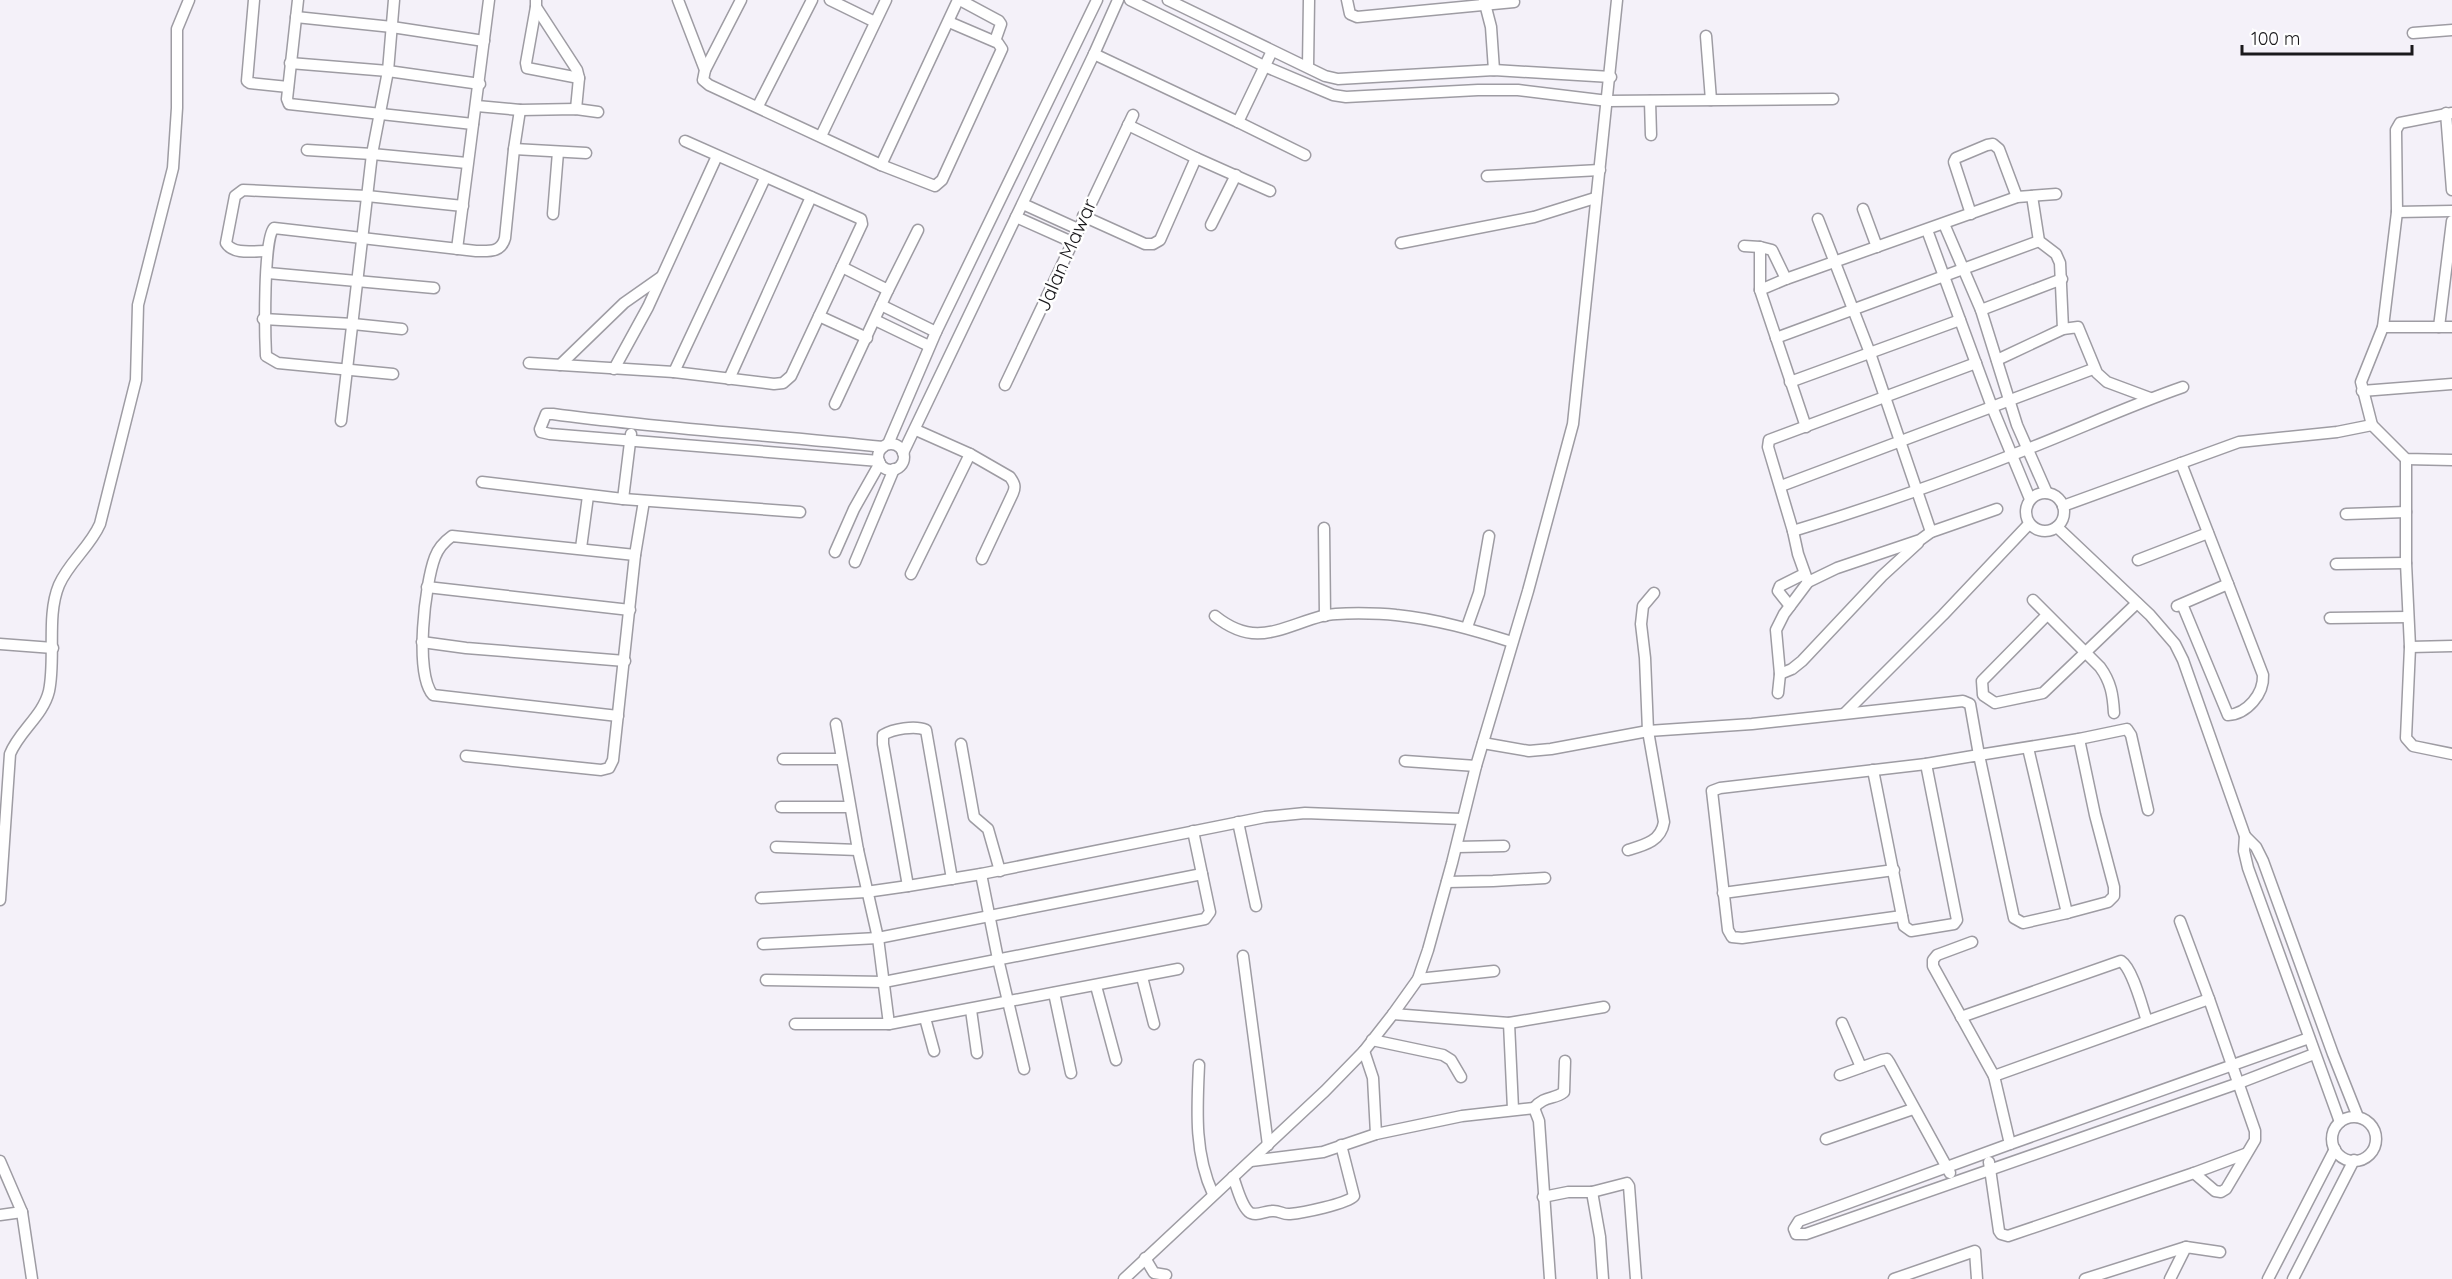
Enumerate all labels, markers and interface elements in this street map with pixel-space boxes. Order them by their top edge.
scale bar [2242,18,2412,56]
text: 100 m [2251,27,2300,50]
street label: Jalan Mawar [1030,194,1102,315]

